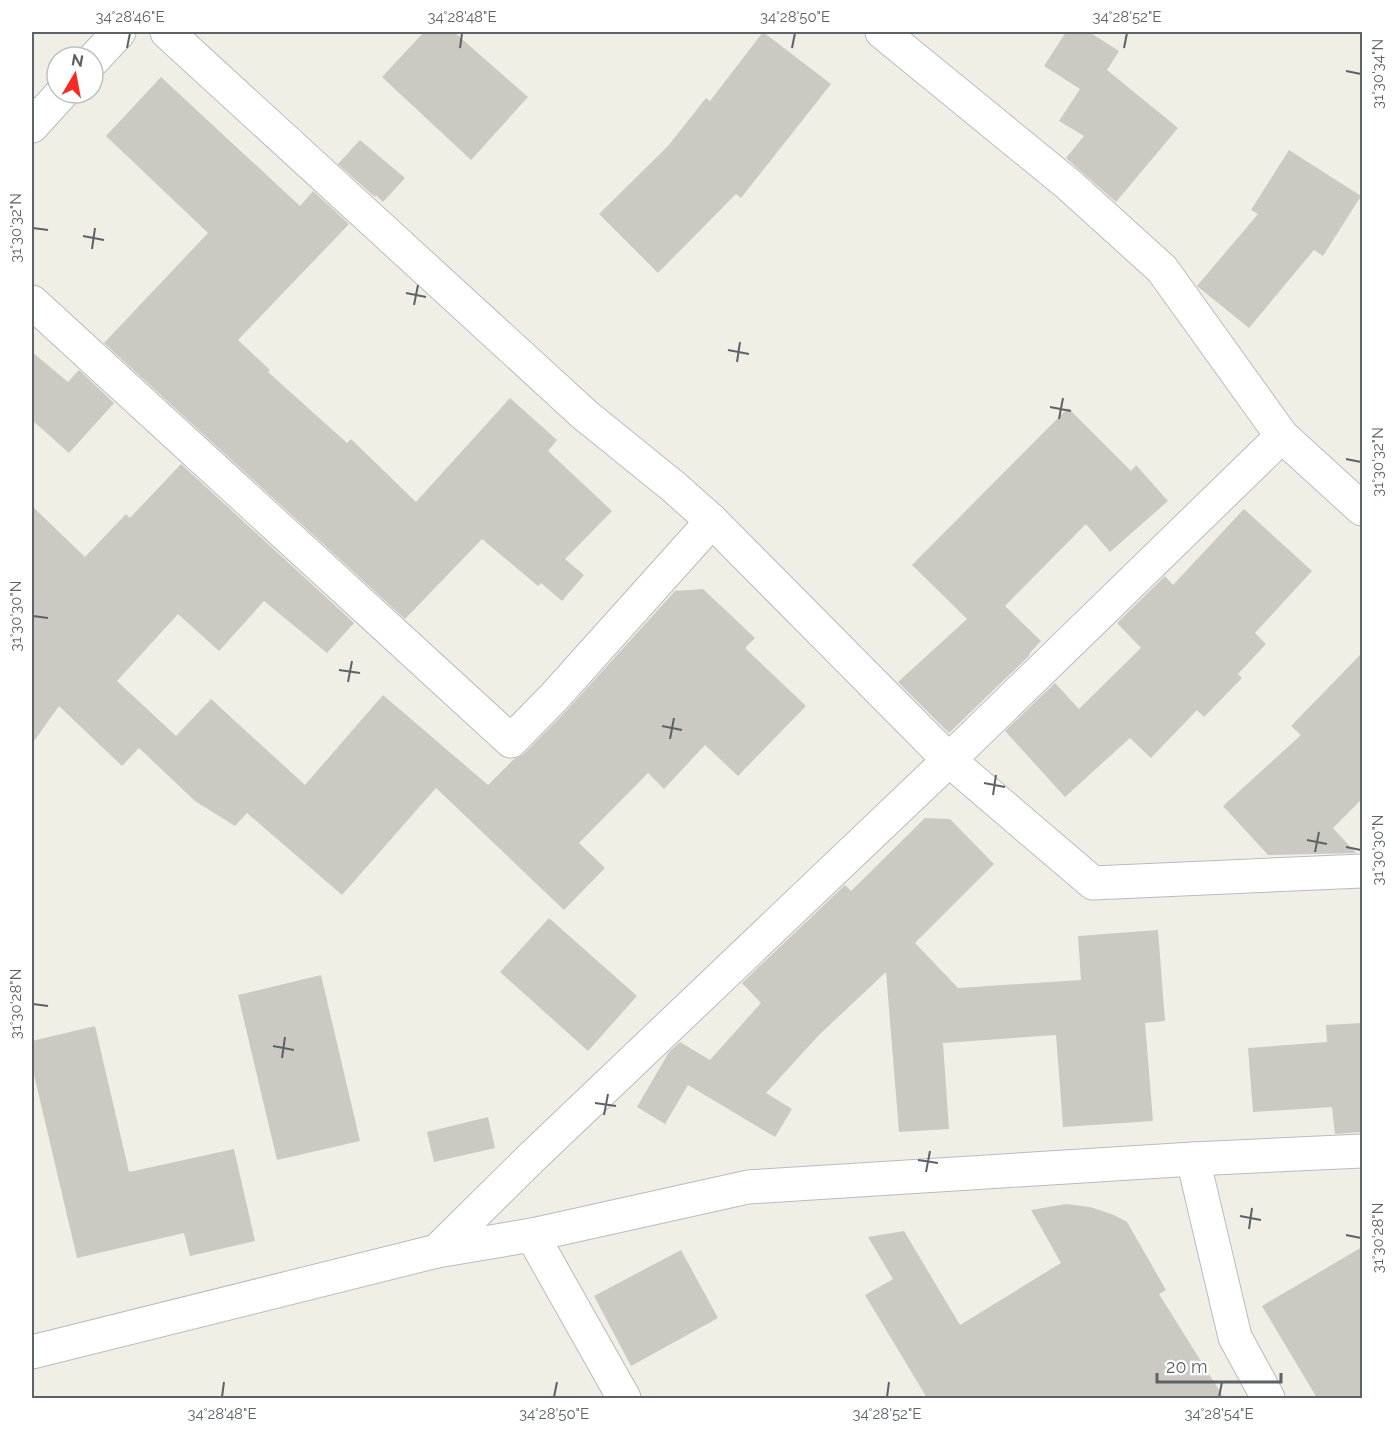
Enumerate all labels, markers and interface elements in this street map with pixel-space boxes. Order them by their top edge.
text: 34°28'46"E [95,8,165,26]
text: 34°28'48"E [427,8,497,26]
text: 34°28'50"E [760,8,830,26]
text: 34°28'52"E [1093,8,1161,26]
text: 31°30'34"N [1369,39,1387,109]
north arrow [45,45,105,105]
text: N [70,50,85,71]
text: 31°30'32"N [7,193,25,263]
text: 31°30'32"N [1369,427,1387,497]
text: 31°30'30"N [7,581,25,651]
text: 31°30'30"N [1369,815,1387,885]
text: 31°30'28"N [7,969,25,1039]
text: 31°30'28"N [1369,1203,1387,1273]
scale bar [1157,1346,1282,1384]
text: 20 m [1166,1356,1208,1377]
text: 34°28'48"E [187,1405,257,1423]
text: 34°28'50"E [519,1405,589,1423]
text: 34°28'52"E [853,1405,921,1423]
text: 34°28'54"E [1184,1405,1254,1423]

